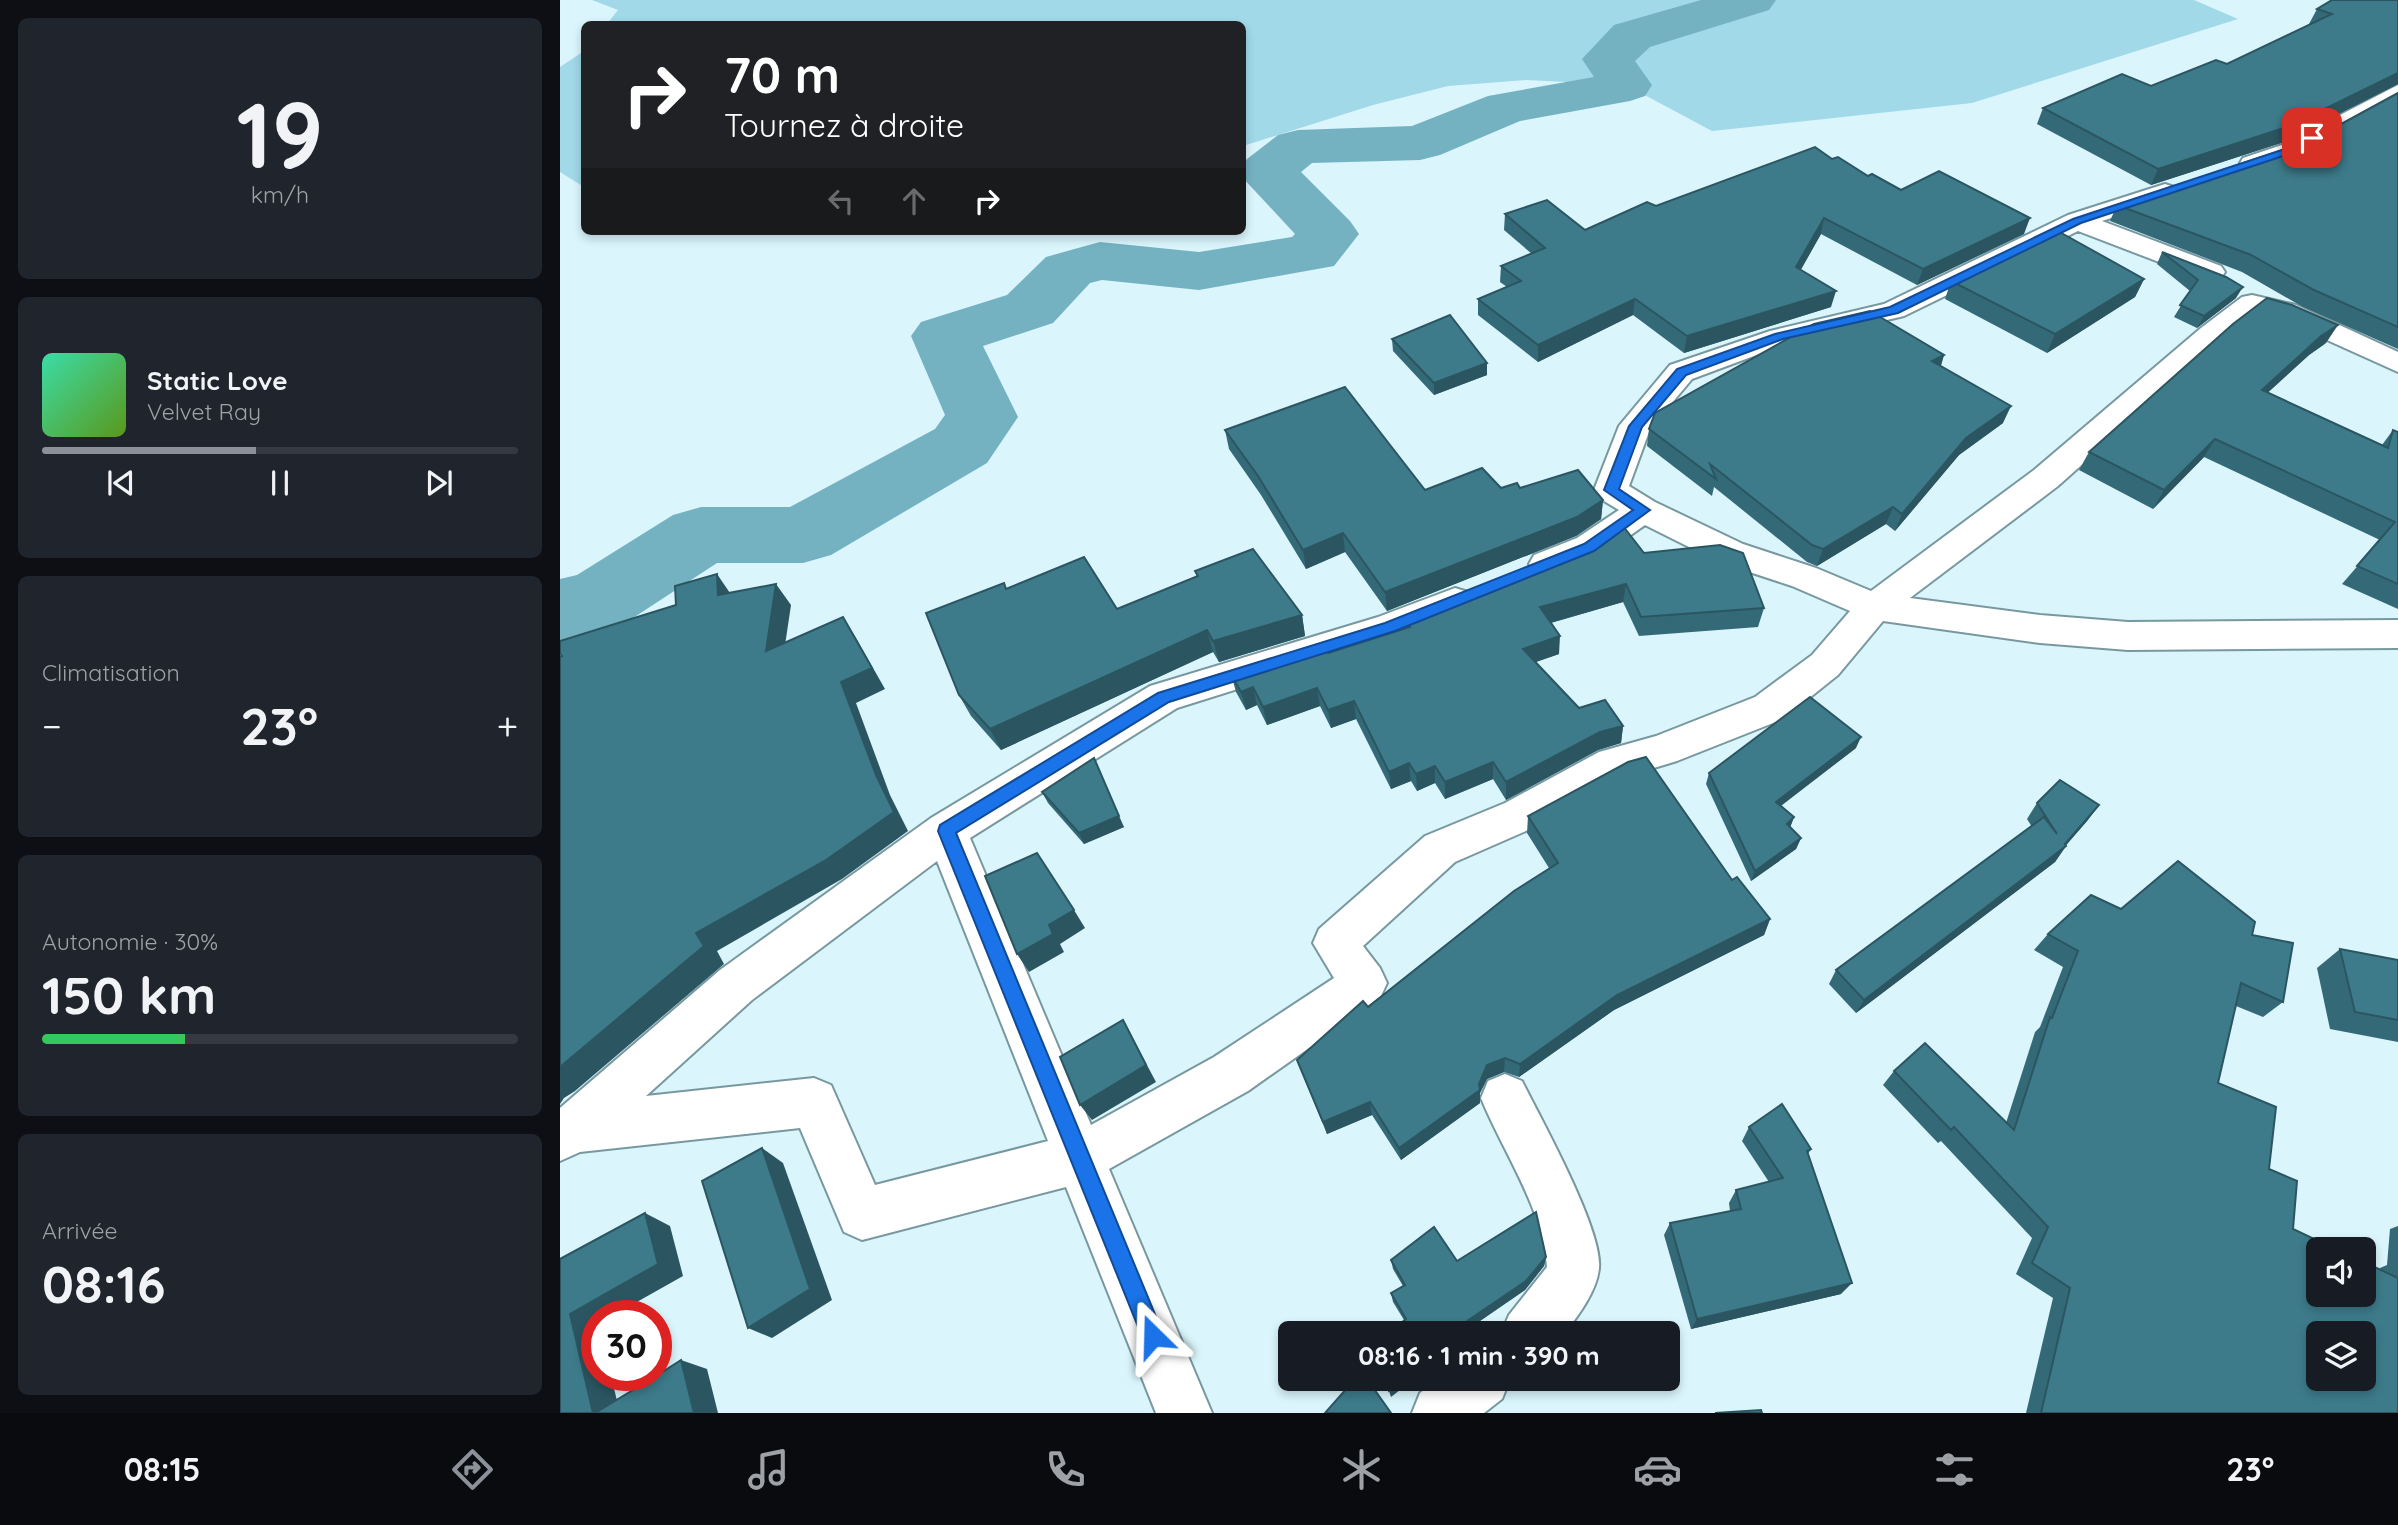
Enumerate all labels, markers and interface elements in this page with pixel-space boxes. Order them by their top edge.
text: 70 m [724,44,840,105]
icon: right [609,49,700,140]
text: 19 [236,77,324,191]
text: Tournez à droite [724,105,964,145]
pin [2282,108,2342,168]
icon: arrive [2293,119,2331,157]
text: km/h [251,180,309,209]
icon: left [822,182,860,220]
icon: ahead [895,182,933,220]
icon: right [968,182,1006,220]
text: Static Love [147,364,288,397]
text: Velvet Ray [147,397,261,426]
icon: previous [102,464,140,502]
icon: pause [261,464,299,502]
icon: next [420,464,458,502]
text: Climatisation [42,658,180,687]
text: 23° [240,693,318,758]
text: − [42,702,62,750]
text: + [497,702,518,750]
text: Autonomie · 30% [42,927,218,956]
text: 150 km [42,962,216,1027]
text: Arrivée [42,1216,118,1245]
map controls [2306,1237,2376,1391]
button: sound [2306,1237,2376,1307]
text: 08:16 [42,1251,166,1316]
position arrow [1116,1299,1190,1373]
speed limit sign: 30 [581,1300,672,1391]
button: layers [2306,1321,2376,1391]
text: 08:16 · 1 min · 390 m [1358,1339,1600,1372]
icon: directions [448,1445,497,1494]
icon: music [744,1445,793,1494]
icon: phone [1041,1445,1090,1494]
icon: climate [1337,1445,1386,1494]
icon: car [1633,1445,1682,1494]
icon: filters [1930,1445,1979,1494]
text: 08:15 [124,1449,201,1489]
text: 23° [2226,1449,2274,1489]

